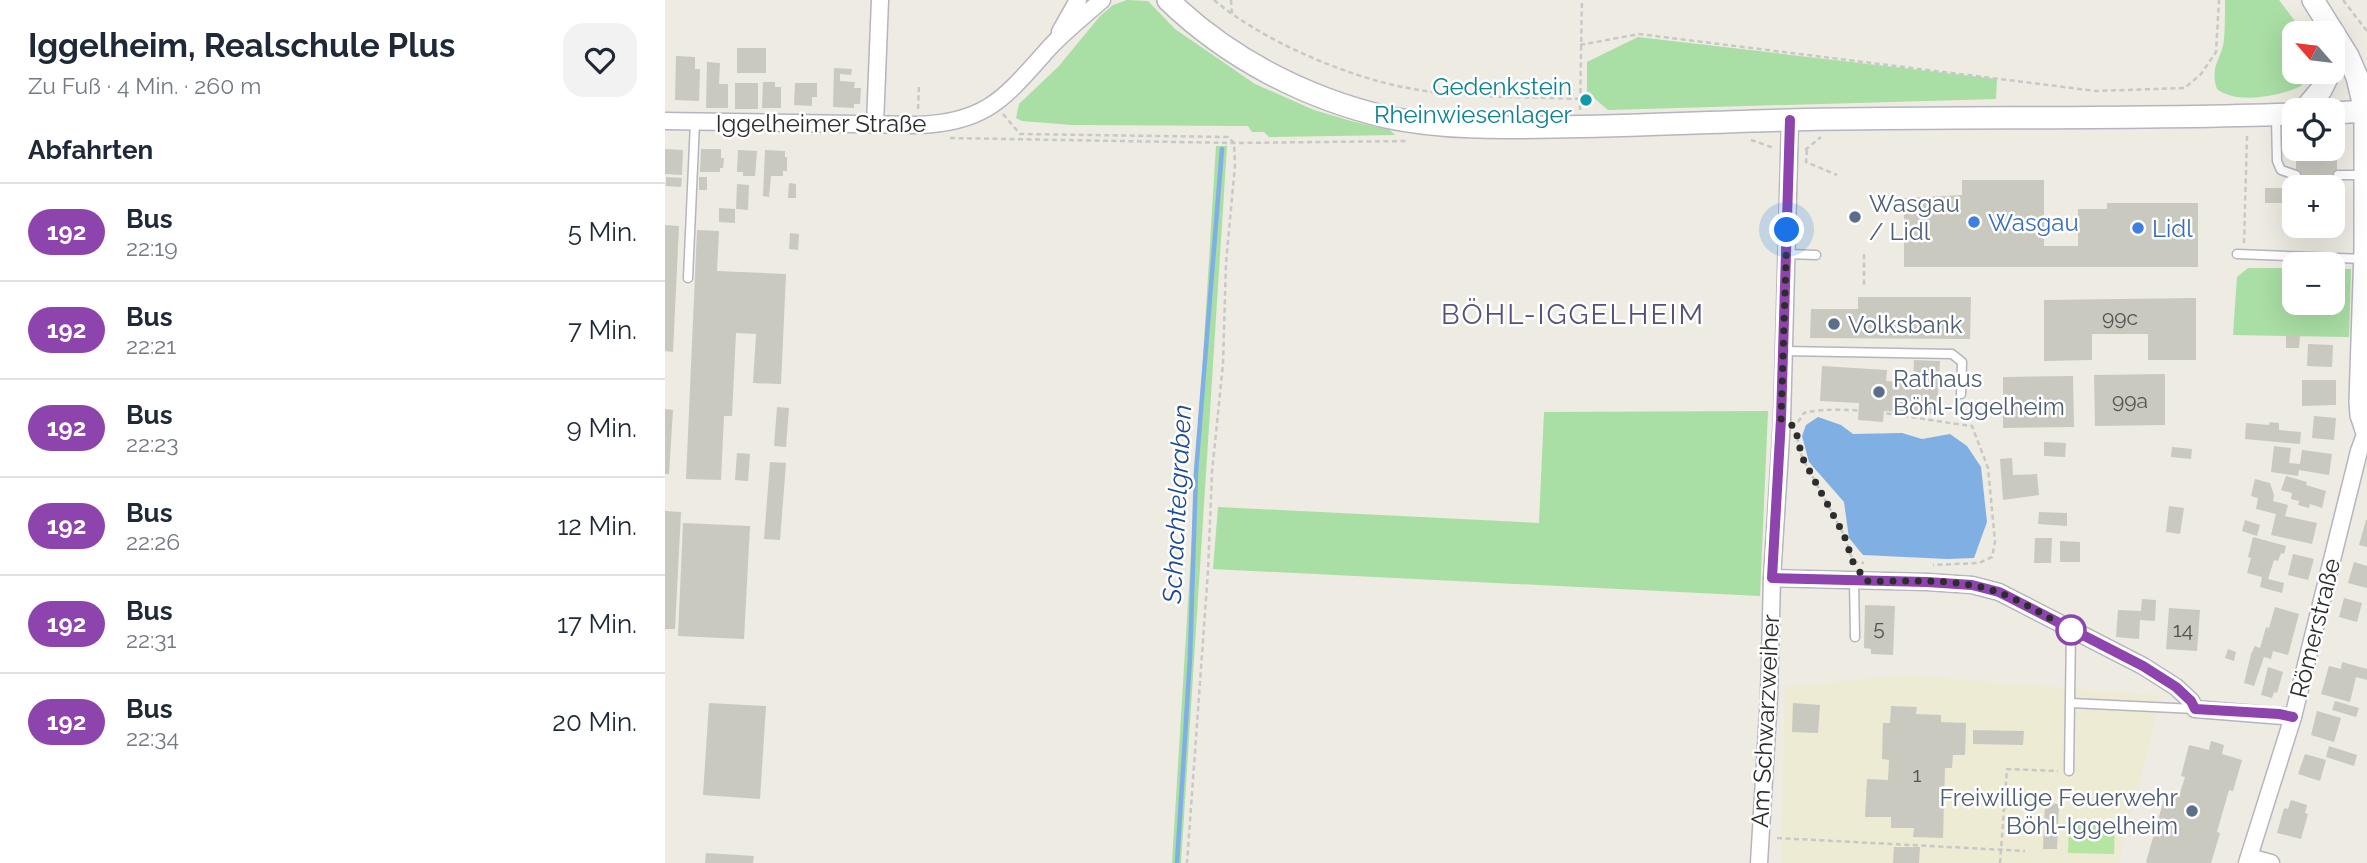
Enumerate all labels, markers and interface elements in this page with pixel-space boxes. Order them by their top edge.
north arrow [2282,21,2345,84]
map controls [2282,21,2345,315]
button: heart [563,23,637,97]
text: Iggelheim, Realschule Plus [28,26,455,65]
text: Zu Fuß · 4 Min. · 260 m [28,72,261,99]
place label: Gedenkstein Rheinwiesenlager [1374,72,1573,129]
marker: Gedenkstein Rheinwiesenlager [1578,92,1594,108]
button: locate [2282,98,2345,161]
street label: Iggelheimer Straße [716,109,926,138]
text: Abfahrten [28,135,153,165]
button: + [2282,175,2345,238]
place label: Wasgau / Lidl [1869,189,1960,246]
text: Bus [126,204,173,234]
place label: Wasgau [1988,208,2079,237]
marker: Wasgau / Lidl [1847,209,1863,225]
your location [1769,212,1804,247]
marker: Wasgau [1966,214,1982,230]
place label: Lidl [2152,214,2193,243]
text: 192 [47,217,86,246]
text: 5 Min. [568,217,637,247]
marker: Lidl [2130,220,2146,236]
text: 22:19 [126,234,178,261]
button: − [2282,252,2345,315]
district label: BÖHL-IGGELHEIM [1441,298,1705,331]
text: Bus [126,302,173,332]
house number: 99c [2102,305,2138,330]
place label: Volksbank [1848,310,1963,339]
text: 192 [47,315,86,344]
text: 7 Min. [568,315,637,345]
marker: Volksbank [1826,316,1842,332]
text: 22:21 [126,332,176,359]
place label: Rathaus Böhl-Iggelheim [1893,364,2065,421]
marker: Rathaus Böhl-Iggelheim [1871,384,1887,400]
house number: 99a [2112,388,2148,413]
text: Bus [126,400,173,430]
water label: Schachtelgraben [1157,404,1197,605]
text: 192 [47,413,86,442]
text: 9 Min. [567,413,637,443]
text: 22:23 [126,430,179,457]
text: Bus [126,498,173,528]
text: 192 [47,511,86,540]
text: 12 Min. [557,511,637,541]
text: 22:26 [126,528,180,555]
street label: Römerstraße [2284,555,2346,701]
text: Bus [126,596,173,626]
text: 192 [47,609,86,638]
text: 17 Min. [557,609,637,639]
street label: Am Schwarzweiher [1745,613,1785,828]
house number: 5 [1873,615,1885,640]
unlabelled marker [2056,615,2086,645]
house number: 14 [2173,617,2193,642]
text: 22:31 [126,626,176,653]
text: Bus [126,694,173,724]
text: 192 [47,707,86,736]
text: 20 Min. [552,707,637,737]
text: 22:34 [126,724,179,751]
house number: 1 [1913,762,1922,787]
place label: Freiwillige Feuerwehr Böhl-Iggelheim [1940,783,2179,840]
marker: Freiwillige Feuerwehr Böhl-Iggelheim [2184,803,2200,819]

